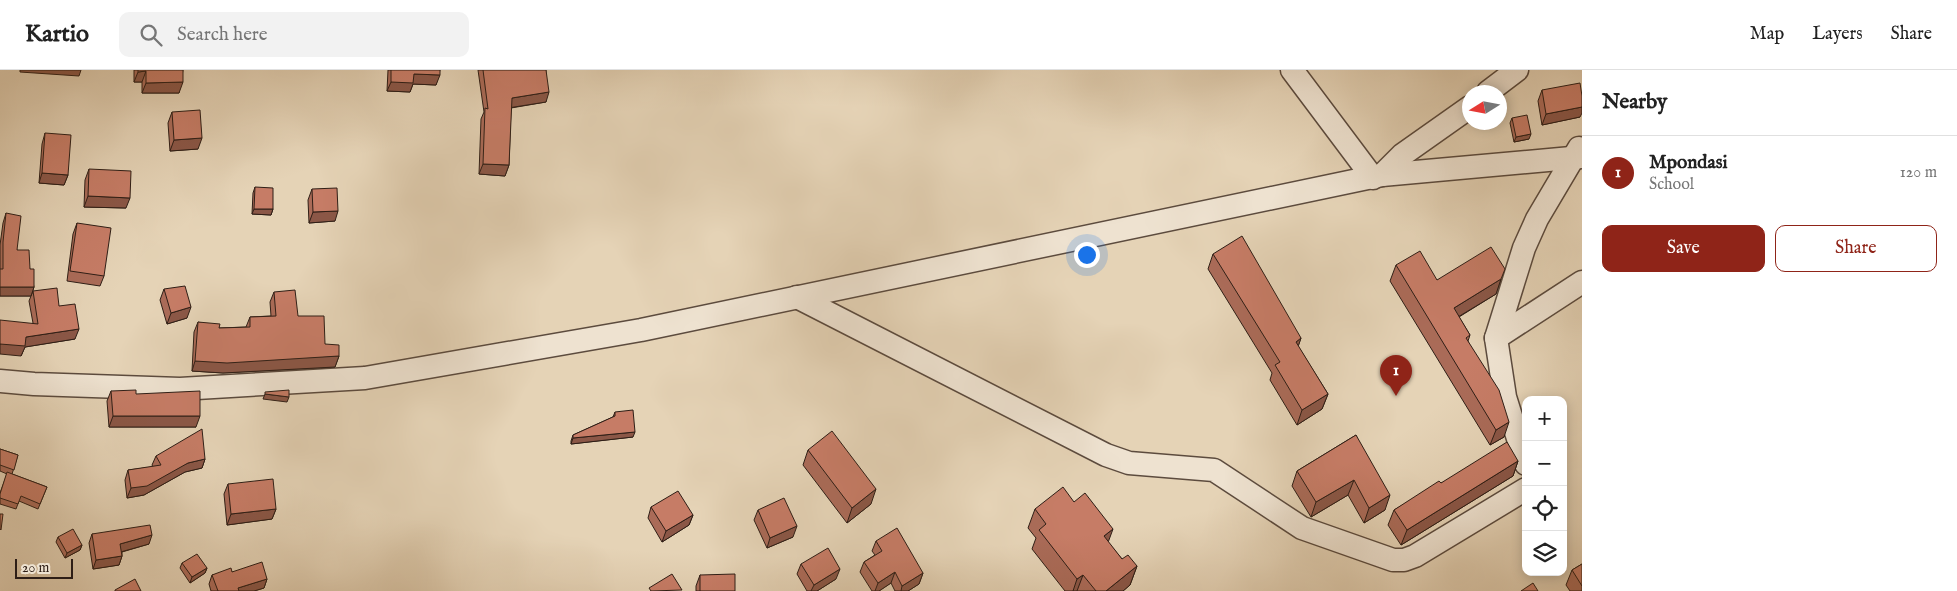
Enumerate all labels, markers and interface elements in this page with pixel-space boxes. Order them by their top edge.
search box [119,12,469,57]
text: Kartio [25,19,89,50]
icon: search [137,21,165,49]
text: Search here [177,23,268,47]
text: Map [1750,23,1784,46]
text: Layers [1812,23,1863,46]
text: Share [1891,23,1932,46]
north arrow [1462,85,1507,130]
text: Nearby [1602,89,1667,116]
text: Mpondasi [1649,151,1727,175]
text: 1 [1615,163,1621,183]
text: 120 m [1900,163,1937,183]
text: School [1649,175,1694,195]
button: Save [1602,225,1765,272]
button: Share [1775,225,1937,272]
your location [1074,242,1100,268]
pin: 1 [1380,355,1412,396]
map controls [1522,396,1567,576]
button: + [1522,396,1567,441]
button: − [1522,441,1567,486]
button: locate [1522,486,1567,531]
button: layers [1522,531,1567,576]
scale bar [15,556,72,579]
text: 20 m [22,559,49,577]

